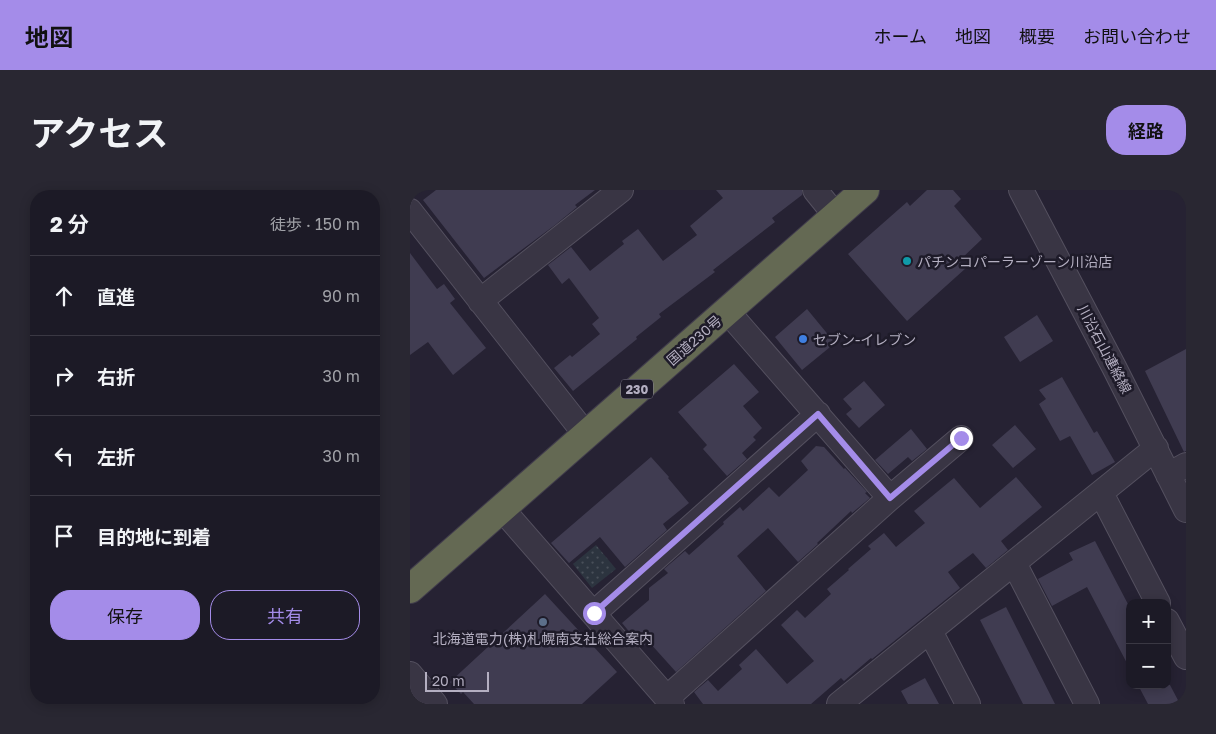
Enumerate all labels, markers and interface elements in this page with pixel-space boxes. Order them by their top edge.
text: 地図 [25,22,73,51]
text: ホーム [874,25,927,47]
text: 地図 [955,25,991,47]
text: 概要 [1019,25,1055,47]
text: お問い合わせ [1083,25,1191,47]
button: 経路 [1106,105,1186,155]
text: アクセス [30,112,168,154]
text: 2 分 [50,211,89,237]
text: 徒歩 · 150 m [270,214,360,234]
place label: パチンコパーラーゾーン川沿店 [917,253,1112,270]
marker: パチンコパーラーゾーン川沿店 [901,255,913,267]
icon: ahead [50,282,78,310]
text: 直進 [97,285,135,308]
text: 90 m [322,286,360,306]
street label: 川沿石山連絡線 [1074,302,1136,396]
street label: 国道230号 [663,312,725,368]
place label: セブン-イレブン [813,331,916,348]
marker: セブン-イレブン [797,333,809,345]
icon: right [50,362,78,390]
text: 右折 [97,365,135,388]
text: 30 m [323,366,360,386]
road number: 230 [621,380,653,398]
route end [950,427,973,450]
icon: left [50,442,78,470]
text: 左折 [97,445,135,468]
text: 30 m [323,446,360,466]
icon: arrive [50,522,78,550]
text: 目的地に到着 [97,525,211,548]
button: 保存 [50,590,200,640]
button: 共有 [210,590,360,640]
map controls [1126,599,1171,689]
button: + [1126,599,1171,644]
route start [583,602,606,625]
marker: 北海道電力(株)札幌南支社総合案内 [537,616,549,628]
place label: 北海道電力(株)札幌南支社総合案内 [433,630,653,647]
button: − [1126,644,1171,689]
scale bar [425,669,489,692]
text: 20 m [432,672,465,689]

